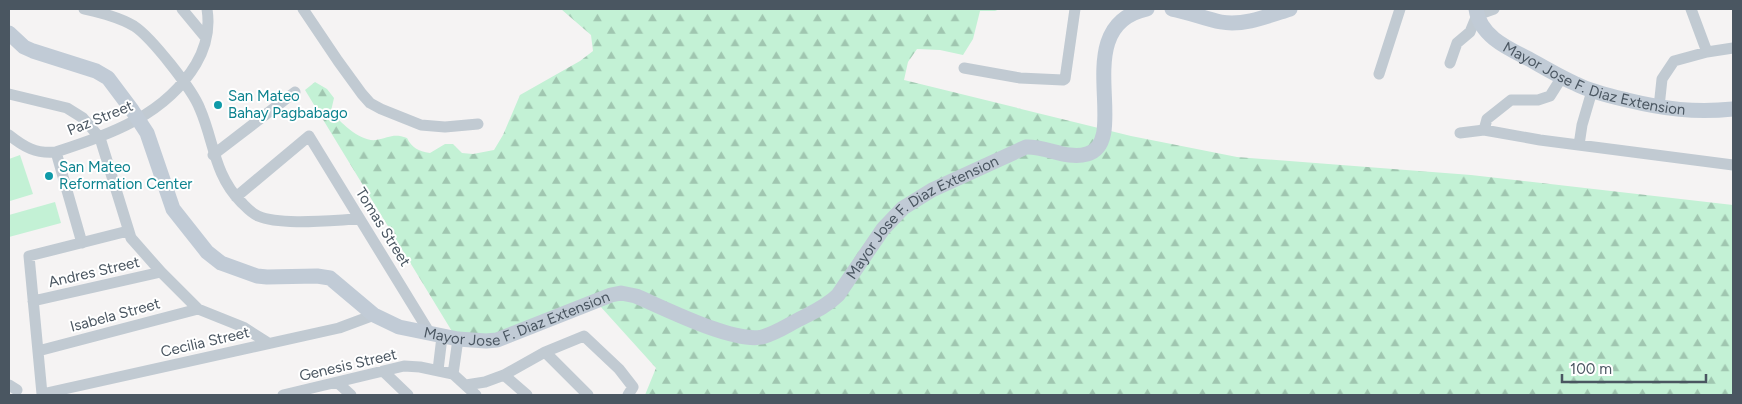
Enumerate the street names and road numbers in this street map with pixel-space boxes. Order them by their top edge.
street label: Mayor Jose F. Diaz Extension [1500,38,1686,119]
street label: Paz Street [65,97,136,139]
street label: Mayor Jose F. Diaz Extension [842,152,1001,283]
street label: Tomas Street [352,184,414,270]
street label: Andres Street [47,253,142,291]
street label: Mayor Jose F. Diaz Extension [422,287,612,350]
street label: Isabela Street [68,294,162,336]
street label: Cecilia Street [159,323,252,361]
street label: Genesis Street [298,345,399,385]

